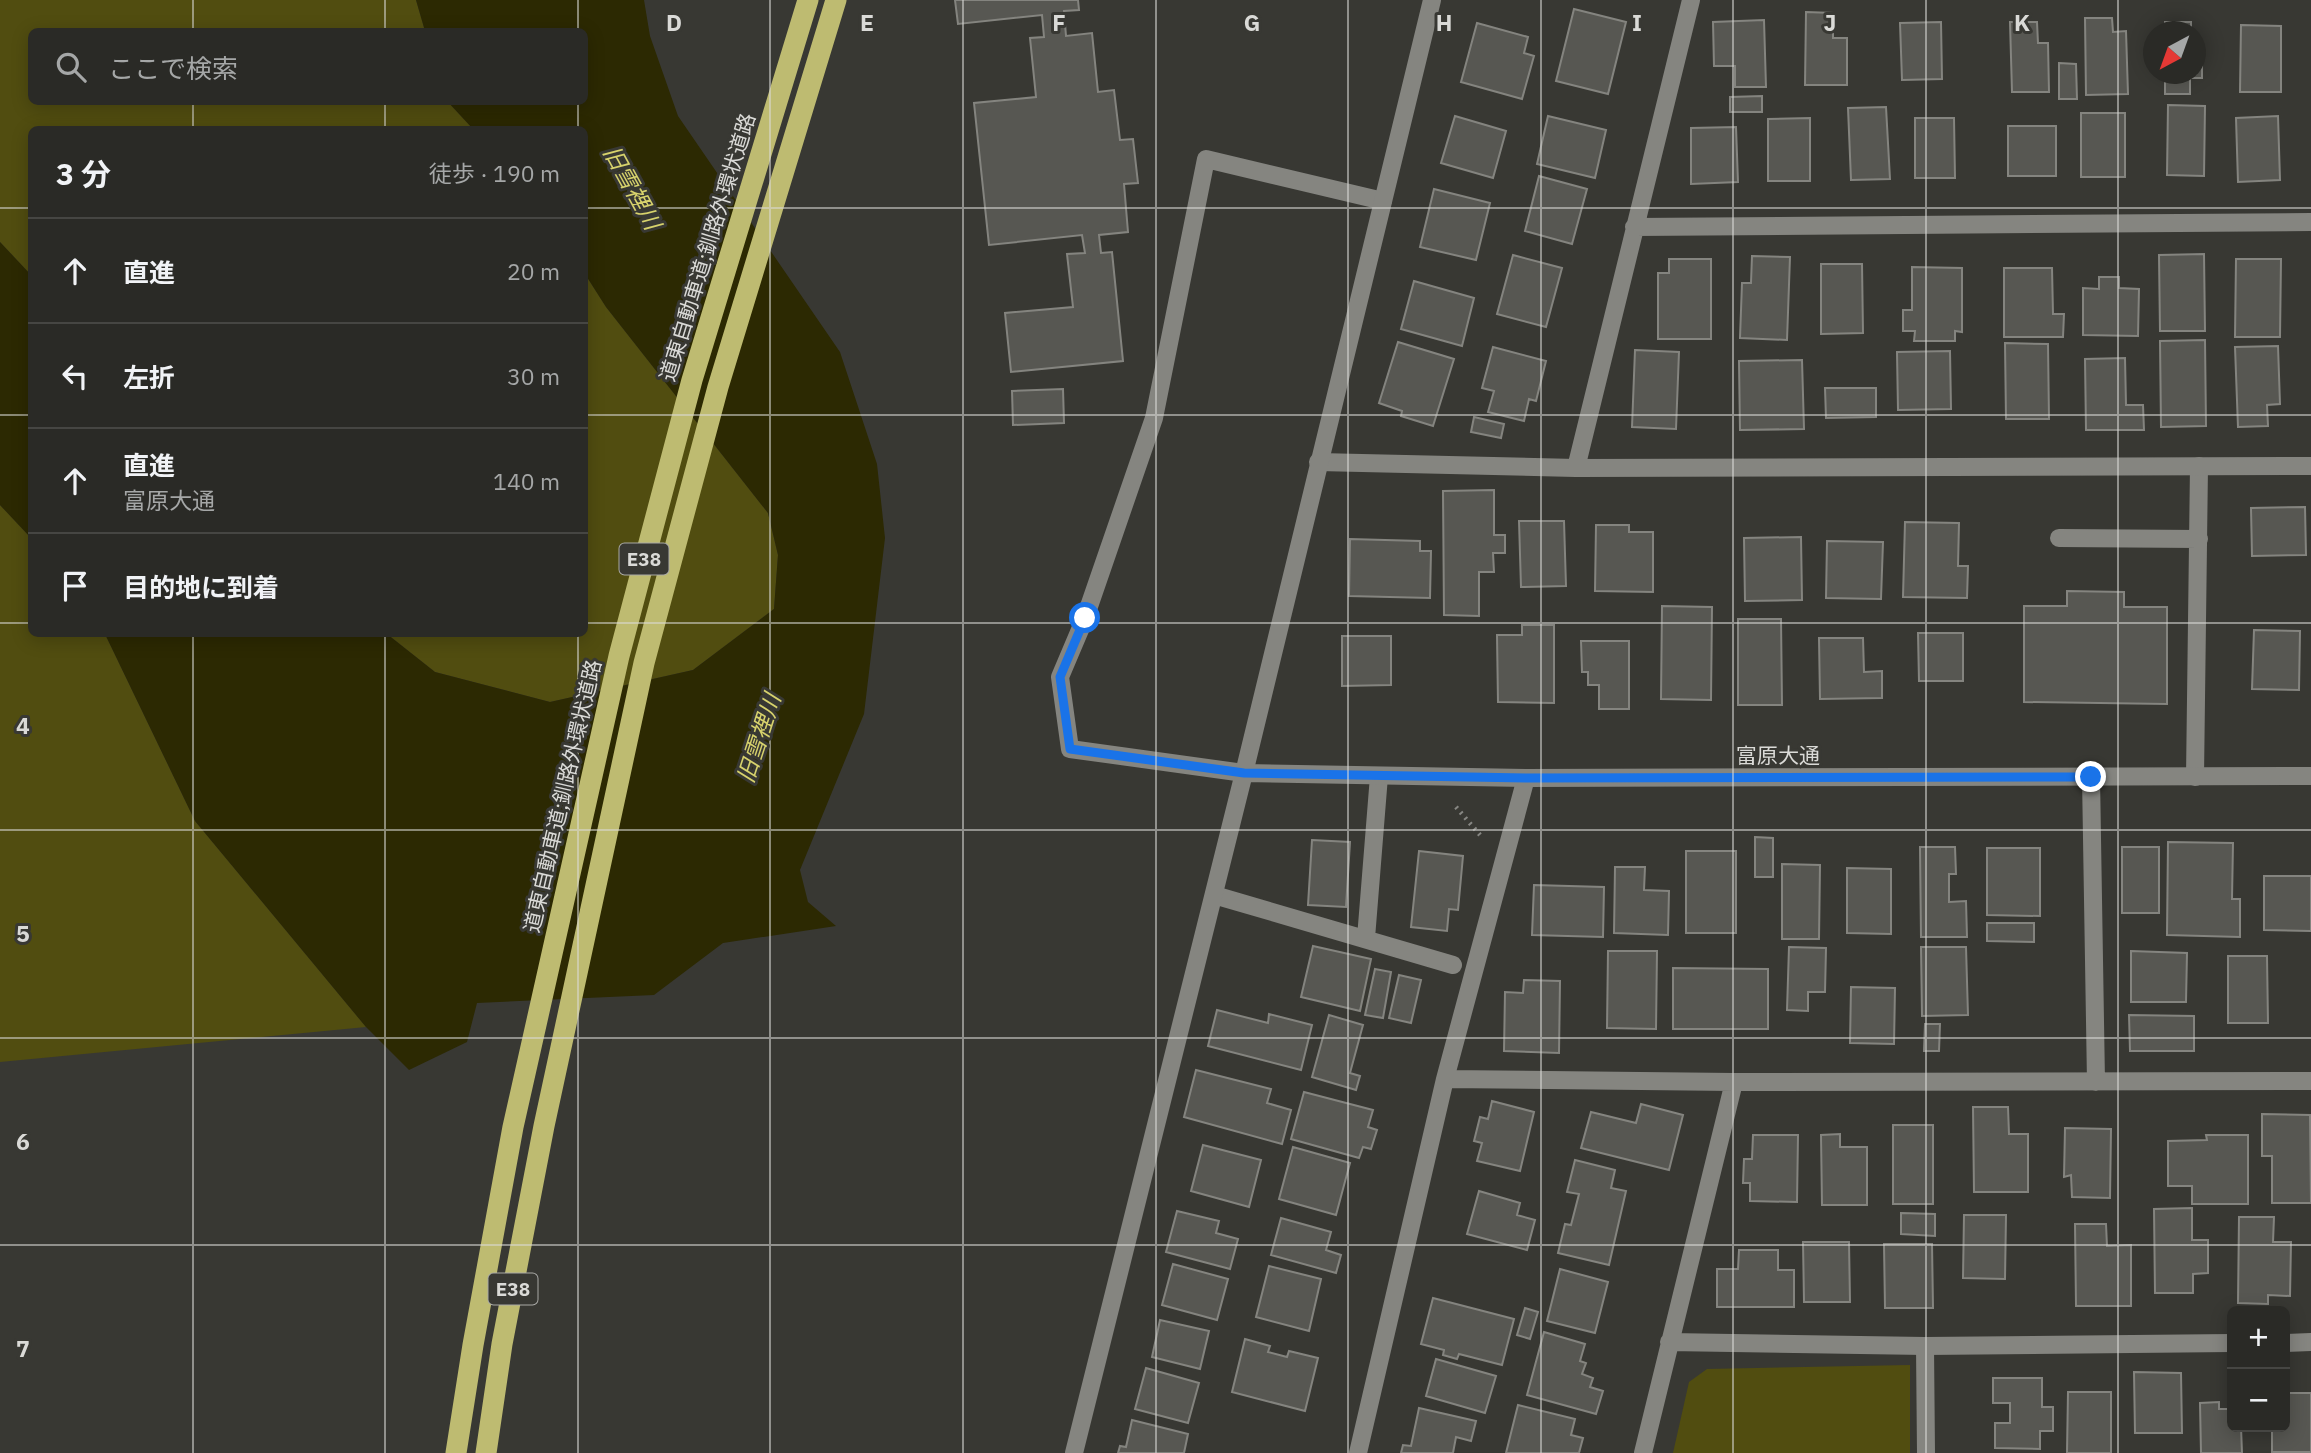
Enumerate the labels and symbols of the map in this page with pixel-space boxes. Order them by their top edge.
text: D [666,7,682,37]
text: E [860,7,874,37]
text: F [1052,7,1066,37]
text: G [1244,7,1260,37]
text: H [1436,7,1452,37]
text: I [1632,7,1642,37]
text: J [1824,7,1836,37]
text: K [2014,7,2030,37]
north arrow [2143,21,2206,84]
street label: 道東自動車道;釧路外環状道路 [653,109,761,385]
water label: 旧雪裡川 [598,139,670,237]
road number: E38 [620,544,668,574]
route start [1069,602,1100,633]
street label: 道東自動車道;釧路外環状道路 [517,657,607,935]
water label: 旧雪裡川 [730,687,787,786]
text: 4 [16,710,30,740]
street label: 富原大通 [1736,741,1820,769]
route end [2075,761,2106,792]
text: 5 [16,918,30,948]
text: 6 [16,1126,30,1156]
road number: E38 [489,1274,538,1304]
text: 7 [16,1333,30,1363]

